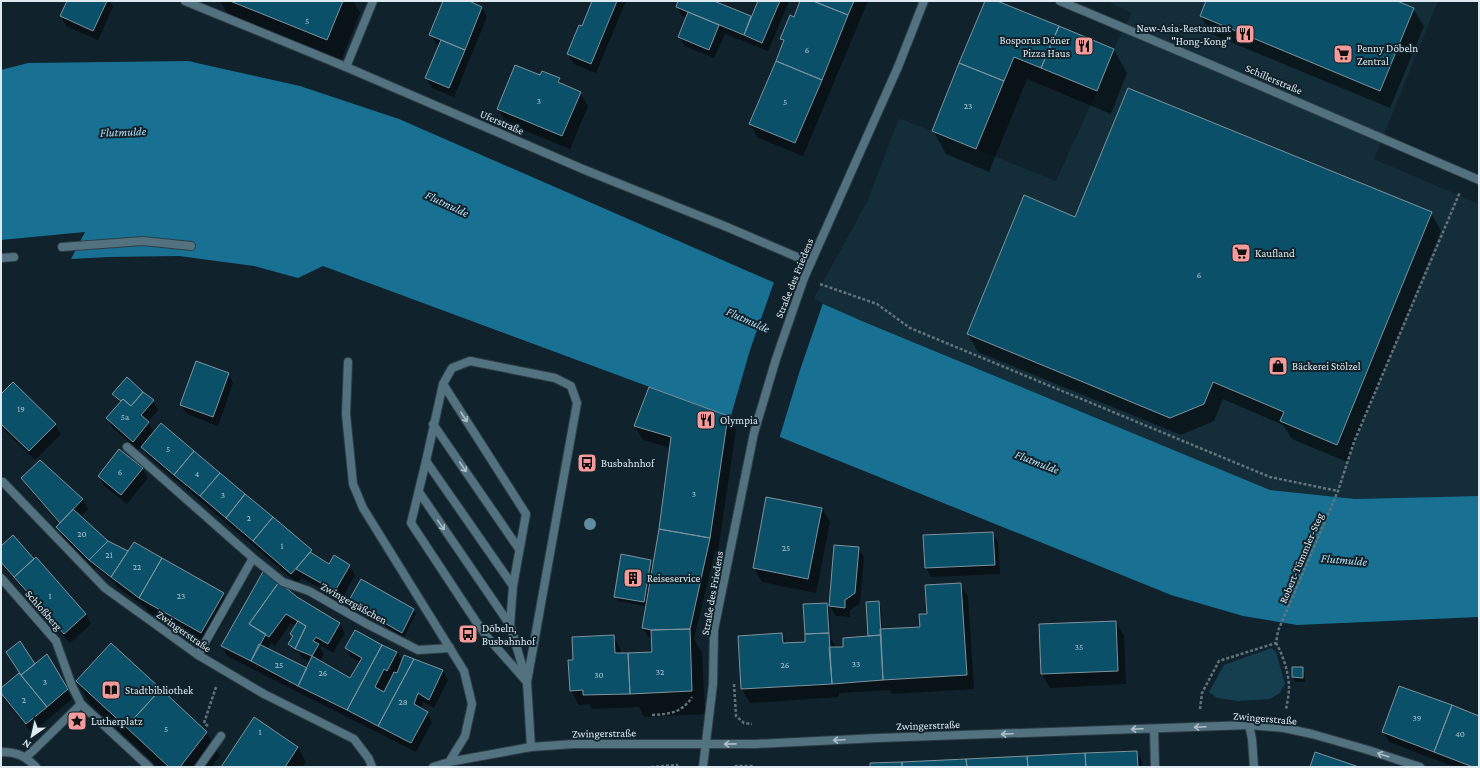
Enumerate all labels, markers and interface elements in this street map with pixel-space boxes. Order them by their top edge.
house number: 5 [305,16,309,26]
place label: New-Asia-Restaurant "Hong-Kong" [1137,22,1231,48]
restaurant icon: New-Asia-Restaurant "Hong-Kong" [1234,23,1256,45]
place label: Bosporus Döner Pizza Haus [999,34,1070,59]
restaurant icon: Bosporus Döner Pizza Haus [1073,35,1095,57]
place label: Penny Döbeln Zentral [1357,42,1418,67]
supermarket icon: Penny Döbeln Zentral [1332,43,1354,65]
house number: 6 [805,45,810,55]
street label: Schillerstraße [1244,62,1304,96]
house number: 3 [537,96,541,106]
house number: 5 [783,97,787,107]
house number: 23 [964,101,972,111]
street label: Uferstraße [478,107,526,137]
water label: Flutmulde [100,124,147,140]
water label: Flutmulde [423,188,471,220]
street label: Straße des Friedens [772,236,816,320]
supermarket icon: Kaufland [1230,242,1252,264]
place label: Kaufland [1255,247,1295,259]
house number: 6 [1197,270,1202,280]
water label: Flutmulde [724,304,772,336]
shop icon: Bäckerei Stölzel [1267,355,1289,377]
place label: Bäckerei Stölzel [1292,360,1361,372]
house number: 19 [17,404,25,414]
restaurant icon: Olympia [695,409,717,431]
one-way arrow [460,411,468,422]
house number: 5a [121,412,129,422]
place label: Olympia [720,414,758,427]
house number: 5 [166,444,170,454]
water label: Flutmulde [1013,447,1062,477]
bus stop icon: Busbahnhof [576,452,598,474]
place label: Busbahnhof [601,457,655,469]
one-way arrow [459,462,467,473]
house number: 6 [118,467,123,477]
house number: 4 [195,469,200,479]
house number: 3 [692,489,696,499]
house number: 3 [221,490,225,500]
street label: Robert-Tümmler-Steg [1276,510,1327,605]
house number: 2 [247,513,251,523]
one-way arrow [437,519,445,530]
house number: 20 [77,529,87,539]
house number: 1 [281,541,284,551]
house number: 25 [782,543,790,553]
house number: 21 [105,550,113,560]
street label: Straße des Friedens [699,550,725,636]
water label: Flutmulde [1320,551,1368,569]
house number: 22 [133,562,141,572]
building icon: Reiseservice [622,567,644,589]
place label: Reiseservice [647,572,700,584]
street label: Zwingergäßchen [318,580,389,627]
street label: Schloßberg [22,587,65,634]
house number: 1 [49,591,52,601]
house number: 23 [177,591,185,601]
street label: Zwingerstraße [154,608,214,655]
place label: Döbeln, Busbahnhof [482,622,536,647]
bus stop icon: Döbeln, Busbahnhof [457,623,479,645]
house number: 35 [1075,642,1083,652]
house number: 33 [852,659,860,669]
house number: 25 [275,660,283,670]
house number: 26 [781,660,790,670]
house number: 32 [656,667,664,677]
house number: 26 [319,668,328,678]
house number: 30 [594,670,604,680]
house number: 3 [43,677,47,687]
library icon: Stadtbibliothek [100,679,122,701]
place label: Stadtbibliothek [125,684,194,696]
house number: 2 [22,695,26,705]
house number: 28 [398,697,408,707]
street label: Zwingerstraße [1232,709,1298,728]
place icon: Lutherplatz [66,710,88,732]
house number: 39 [1413,713,1422,723]
place label: Lutherplatz [91,715,143,728]
north arrow [12,716,52,756]
street label: Zwingerstraße [896,718,960,733]
house number: 5 [164,724,168,734]
one-way arrow [1194,724,1207,731]
street label: Zwingerstraße [572,726,636,741]
one-way arrow [1131,726,1144,733]
house number: 1 [259,727,262,737]
house number: 40 [1455,729,1465,739]
one-way arrow [1001,730,1014,737]
one-way arrow [833,736,846,743]
text: N [20,737,33,751]
one-way arrow [724,740,737,748]
one-way arrow [1376,751,1389,758]

